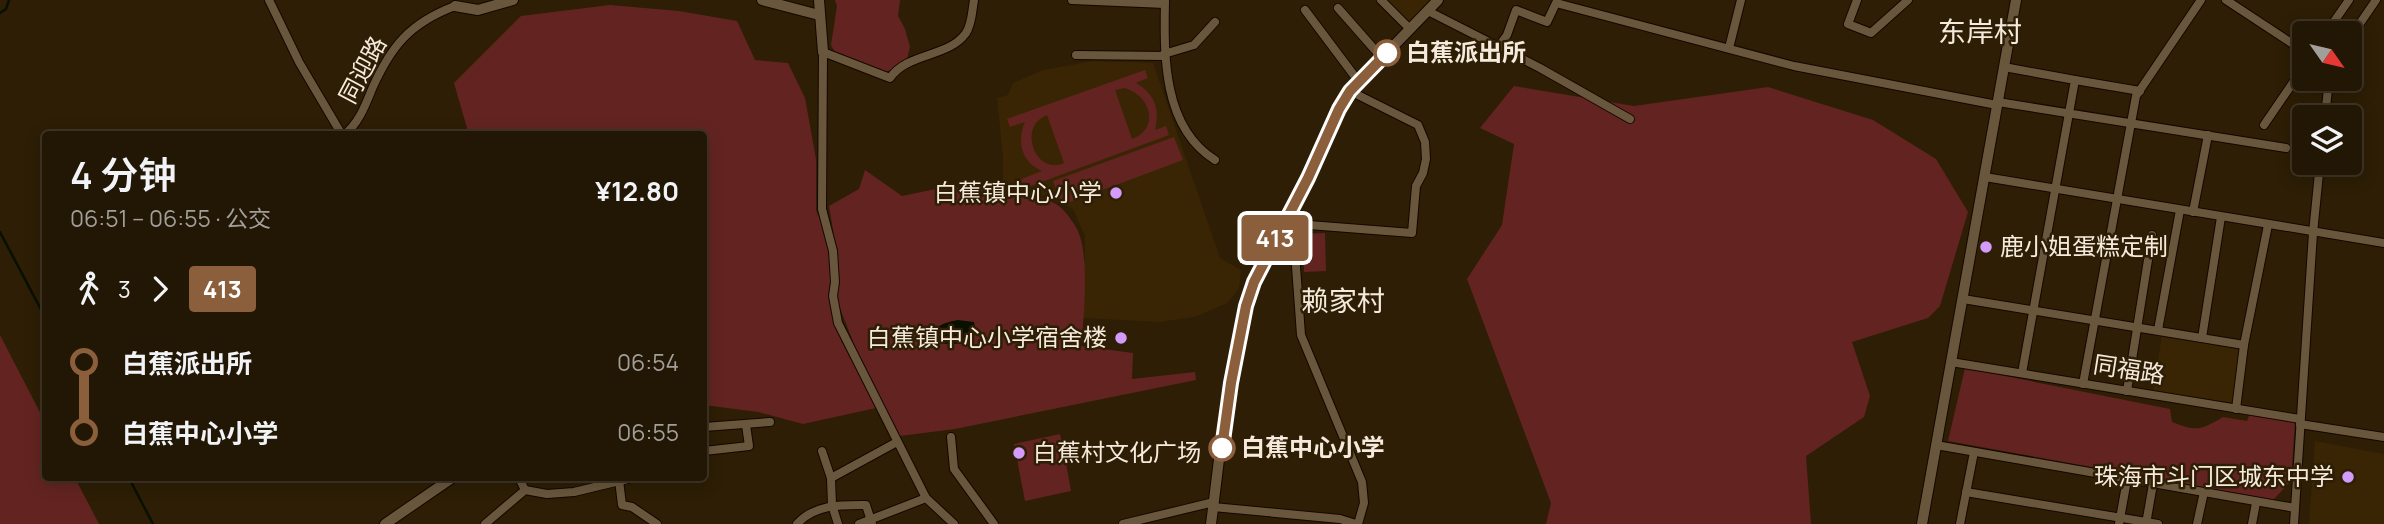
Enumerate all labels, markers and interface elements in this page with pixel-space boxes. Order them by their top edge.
district label: 东岸村 [1938,12,2022,50]
north arrow [2292,21,2362,91]
map controls [2292,21,2362,175]
street label: 同迎路 [330,30,393,109]
place label: 白蕉派出所 [1406,35,1526,68]
marker: 白蕉派出所 [1374,40,1400,66]
button: layers [2292,105,2362,175]
text: 4 分钟 [70,148,177,200]
text: ¥12.80 [595,173,679,209]
place label: 白蕉镇中心小学 [934,175,1102,208]
marker: 白蕉镇中心小学 [1108,185,1124,201]
text: 06:51 – 06:55 · 公交 [70,202,271,234]
line badge: 413 [1235,215,1315,261]
text: 413 [1255,221,1295,254]
place label: 鹿小姐蛋糕定制 [2000,229,2168,262]
marker: 鹿小姐蛋糕定制 [1978,239,1994,255]
icon: walk [70,270,108,308]
icon: forward [141,270,179,308]
text: 413 [203,272,242,305]
text: 3 [118,273,131,305]
district label: 赖家村 [1301,281,1385,319]
place label: 白蕉镇中心小学宿舍楼 [867,320,1107,353]
marker: 白蕉镇中心小学宿舍楼 [1113,330,1129,346]
text: 白蕉派出所 [122,345,252,381]
text: 06:54 [617,346,679,378]
street label: 同福路 [2091,347,2167,390]
text: 白蕉中心小学 [122,415,278,451]
text: 06:55 [617,416,679,448]
place label: 白蕉中心小学 [1241,430,1385,463]
place label: 白蕉村文化广场 [1033,435,1201,468]
marker: 白蕉中心小学 [1209,435,1235,461]
marker: 白蕉村文化广场 [1011,445,1027,461]
place label: 珠海市斗门区城东中学 [2094,459,2334,492]
marker: 珠海市斗门区城东中学 [2340,469,2356,485]

